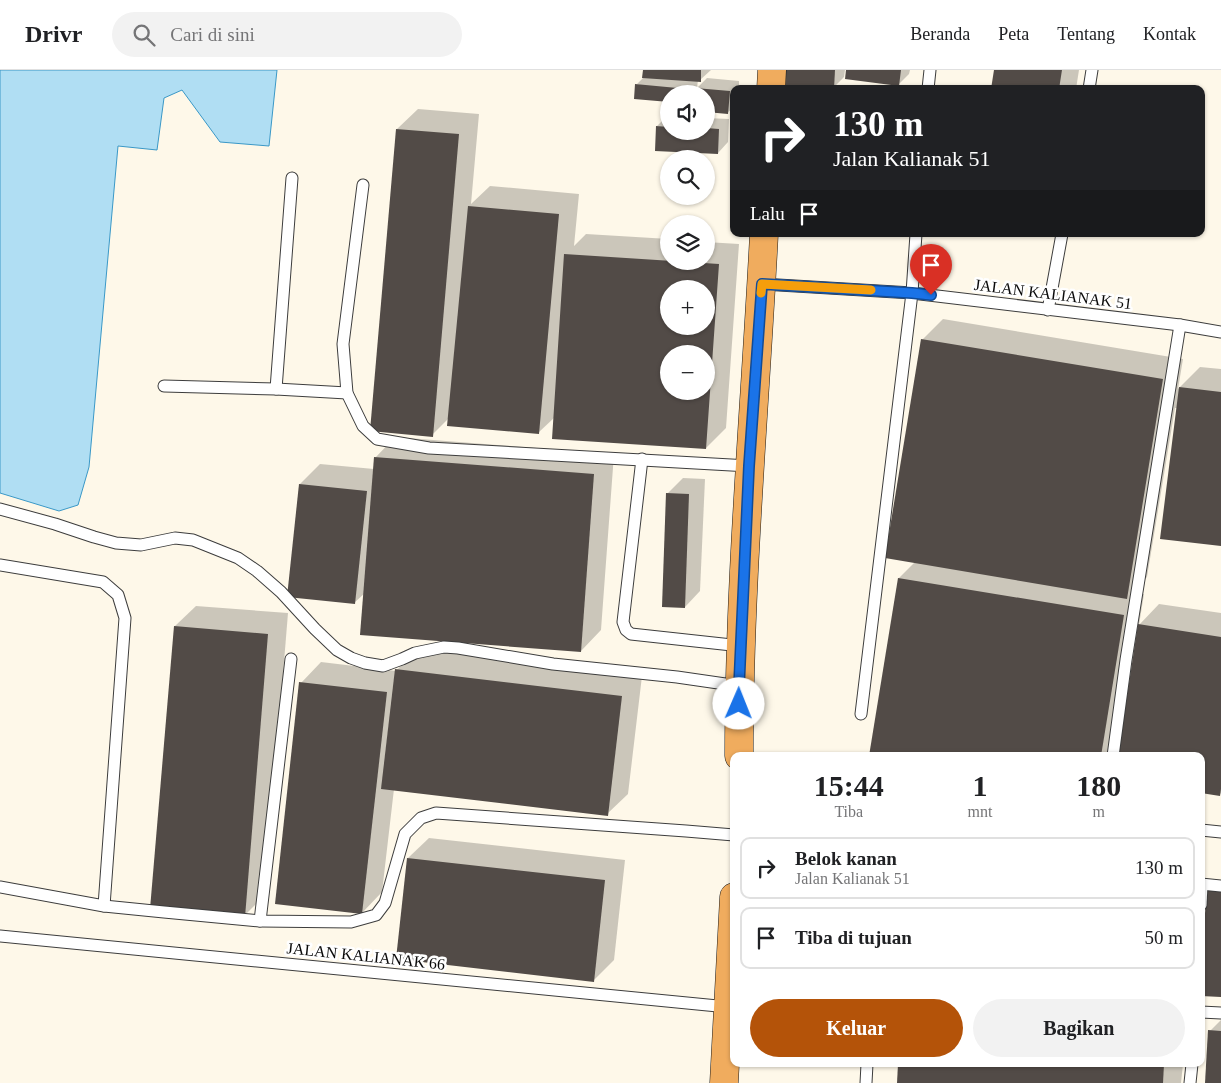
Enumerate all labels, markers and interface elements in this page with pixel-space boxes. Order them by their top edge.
search box [112,12,462,57]
text: Drivr [25,21,82,47]
icon: search [130,21,158,49]
text: Cari di sini [170,24,255,45]
text: Beranda [910,24,970,44]
text: Peta [998,24,1029,44]
text: Tentang [1057,24,1115,44]
text: Kontak [1143,24,1196,44]
map controls [660,85,715,400]
button: sound [660,85,715,140]
icon: right [750,105,815,170]
text: 130 m [833,105,923,144]
text: Jalan Kalianak 51 [833,146,991,171]
button: search [660,150,715,205]
icon: arrive [795,200,823,228]
text: Lalu [750,203,785,224]
button: layers [660,215,715,270]
pin [910,244,952,295]
icon: arrive [917,251,945,279]
street label: JALAN KALIANAK 51 [973,276,1133,312]
button: + [660,280,715,335]
button: − [660,345,715,400]
position arrow [712,677,764,729]
text: 15:44 [814,769,884,802]
text: 1 [972,769,987,802]
text: 180 [1076,769,1121,802]
text: Tiba [834,803,863,820]
text: mnt [968,803,992,820]
text: m [1092,803,1105,820]
text: Belok kanan [795,848,897,869]
icon: right [752,854,780,882]
text: 130 m [1135,857,1183,878]
text: Jalan Kalianak 51 [795,870,910,887]
icon: arrive [752,924,780,952]
text: Tiba di tujuan [795,927,912,948]
text: 50 m [1144,927,1183,948]
street label: JALAN KALIANAK 66 [286,939,446,973]
button: Keluar [750,999,963,1057]
button: Bagikan [973,999,1185,1057]

